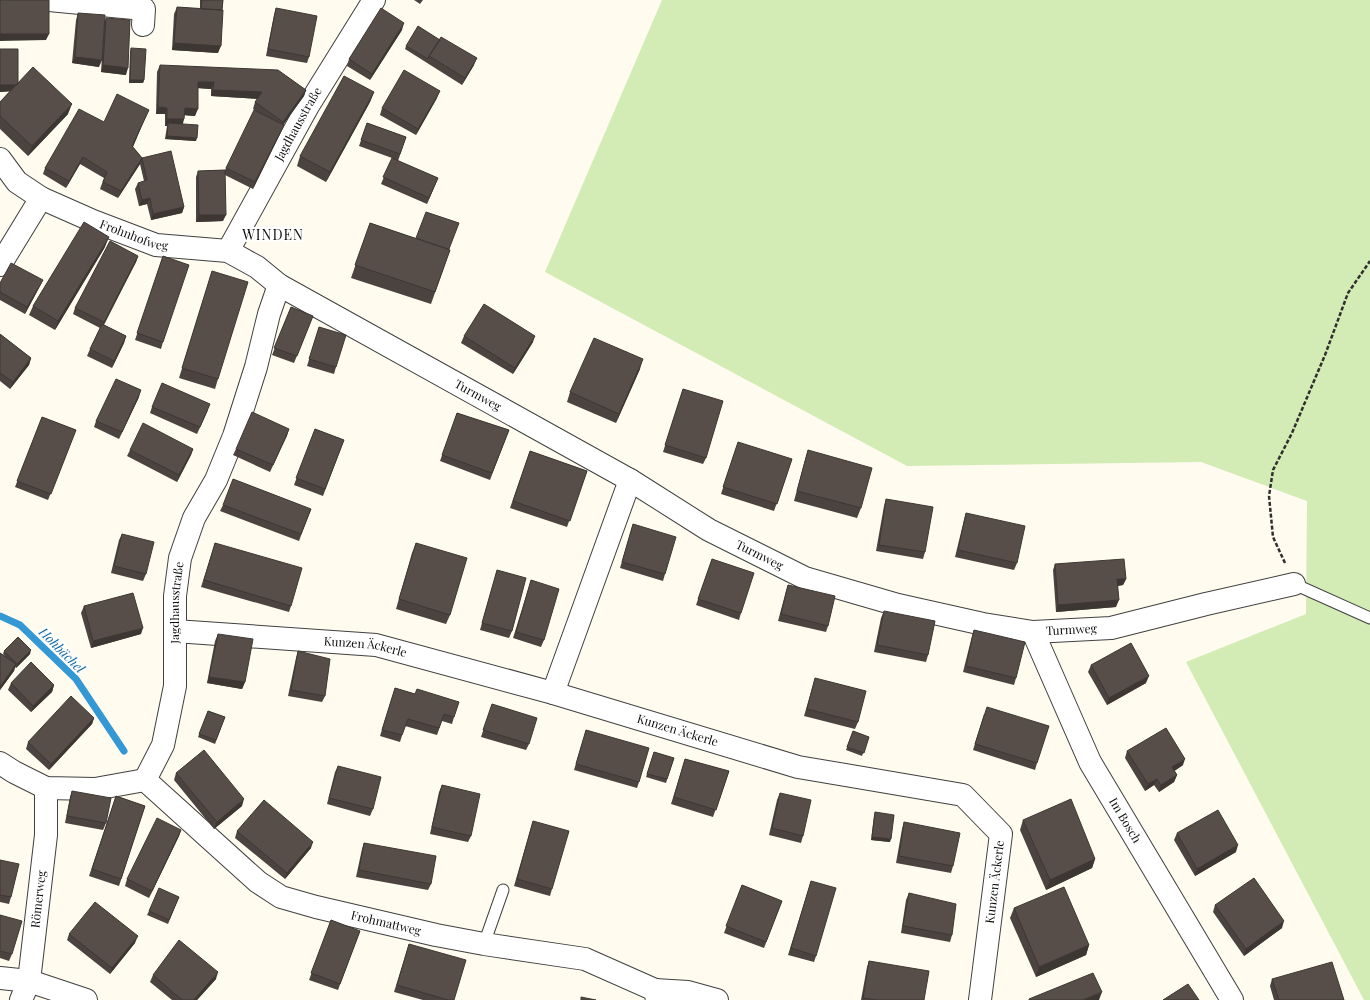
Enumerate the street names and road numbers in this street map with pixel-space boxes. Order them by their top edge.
street label: Jagdhausstraße [270,84,325,164]
street label: Frohnhofweg [98,215,170,253]
street label: Turmweg [452,375,505,414]
street label: Turmweg [734,536,787,573]
street label: Jagdhausstraße [166,561,186,645]
street label: Turmweg [1046,620,1098,638]
street label: Kunzen Äckerle [323,632,409,660]
street label: Kunzen Äckerle [635,710,720,749]
street label: Im Bosch [1106,794,1145,846]
street label: Kunzen Äckerle [981,839,1007,924]
street label: Römerweg [26,869,49,929]
street label: Frohmattweg [350,906,424,938]

